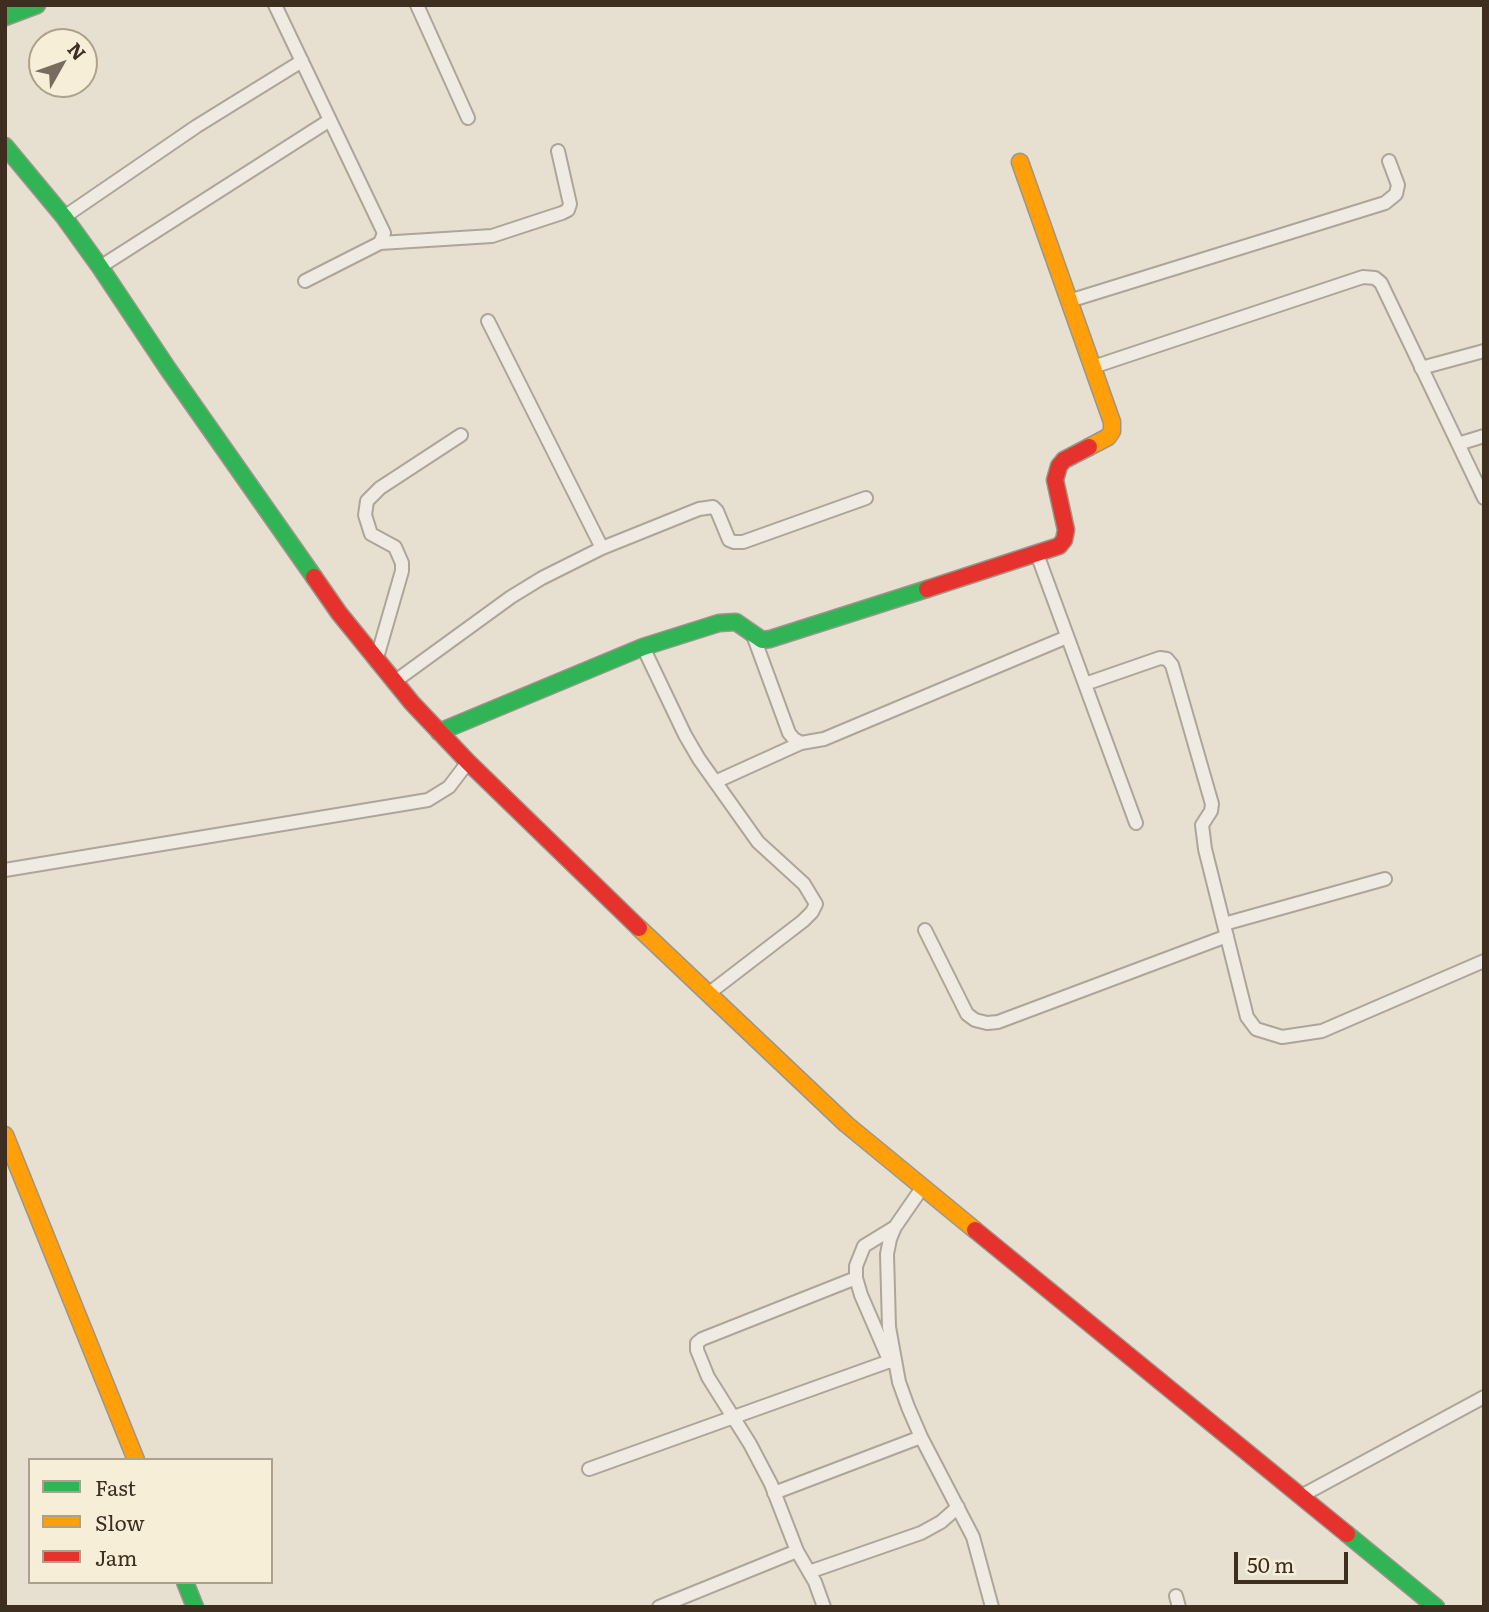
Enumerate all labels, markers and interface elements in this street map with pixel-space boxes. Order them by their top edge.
north arrow [28,28,98,98]
text: N [62,36,93,66]
legend [28,1458,273,1584]
text: Fast [95,1471,136,1502]
text: Slow [95,1506,145,1537]
scale bar [1237,1538,1351,1582]
text: Jam [95,1541,137,1572]
text: 50 m [1247,1548,1294,1579]

